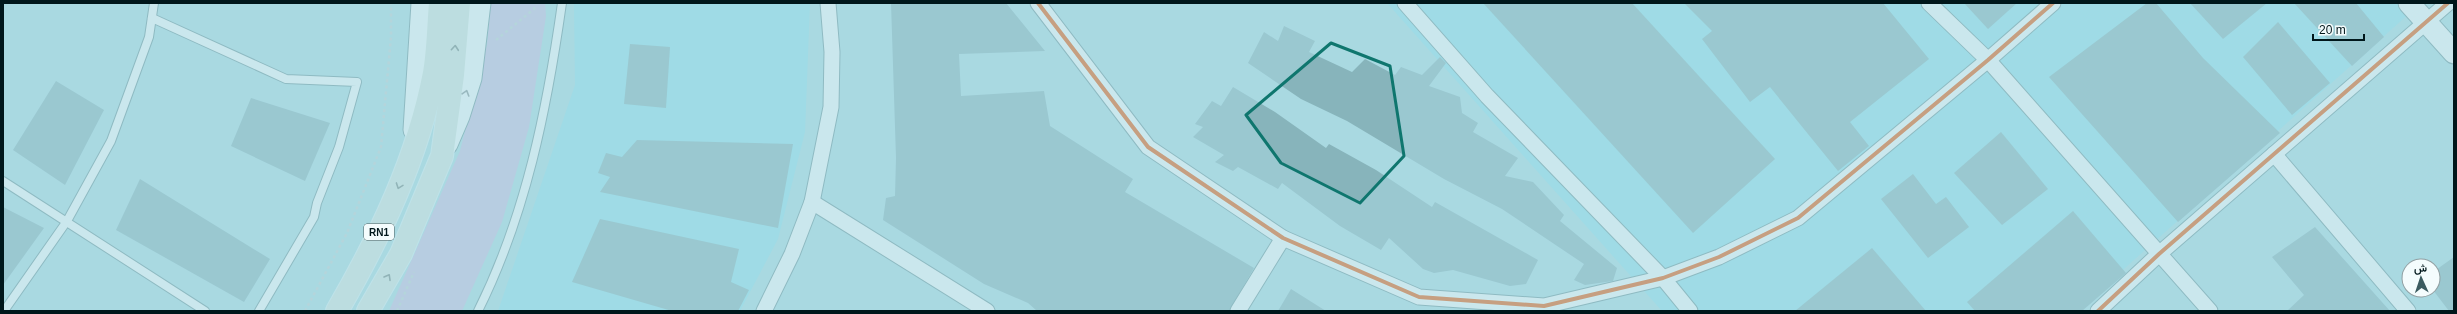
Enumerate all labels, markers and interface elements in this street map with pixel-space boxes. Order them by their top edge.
scale bar [2313,16,2364,42]
text: 20 m [2319,23,2346,37]
one-way arrow [451,45,460,51]
one-way arrow [461,90,470,97]
one-way arrow [396,182,404,189]
road number: RN1 [364,224,394,240]
north arrow [2401,258,2441,298]
text: ش [2414,262,2427,275]
one-way arrow [383,274,390,281]

